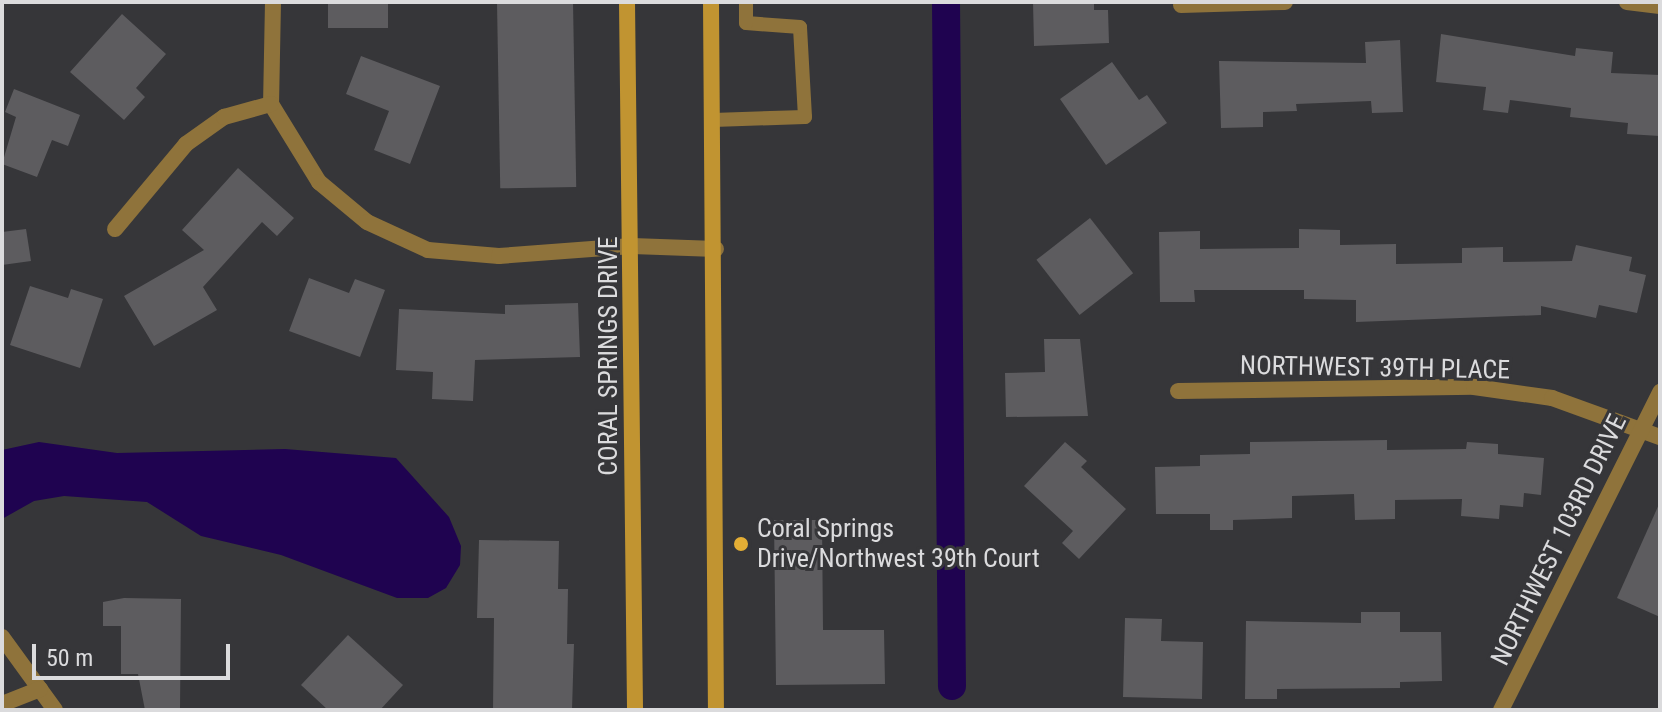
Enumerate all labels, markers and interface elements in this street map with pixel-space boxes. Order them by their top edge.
street label: CORAL SPRINGS DRIVE [593,236,625,476]
street label: NORTHWEST 39TH PLACE [1239,350,1511,386]
street label: NORTHWEST 103RD DRIVE [1485,409,1633,671]
place label: Coral Springs Drive/Northwest 39th Court [757,513,1040,574]
marker: Coral Springs Drive/Northwest 39th Court [732,535,750,553]
scale bar [36,628,234,678]
text: 50 m [46,644,93,672]

